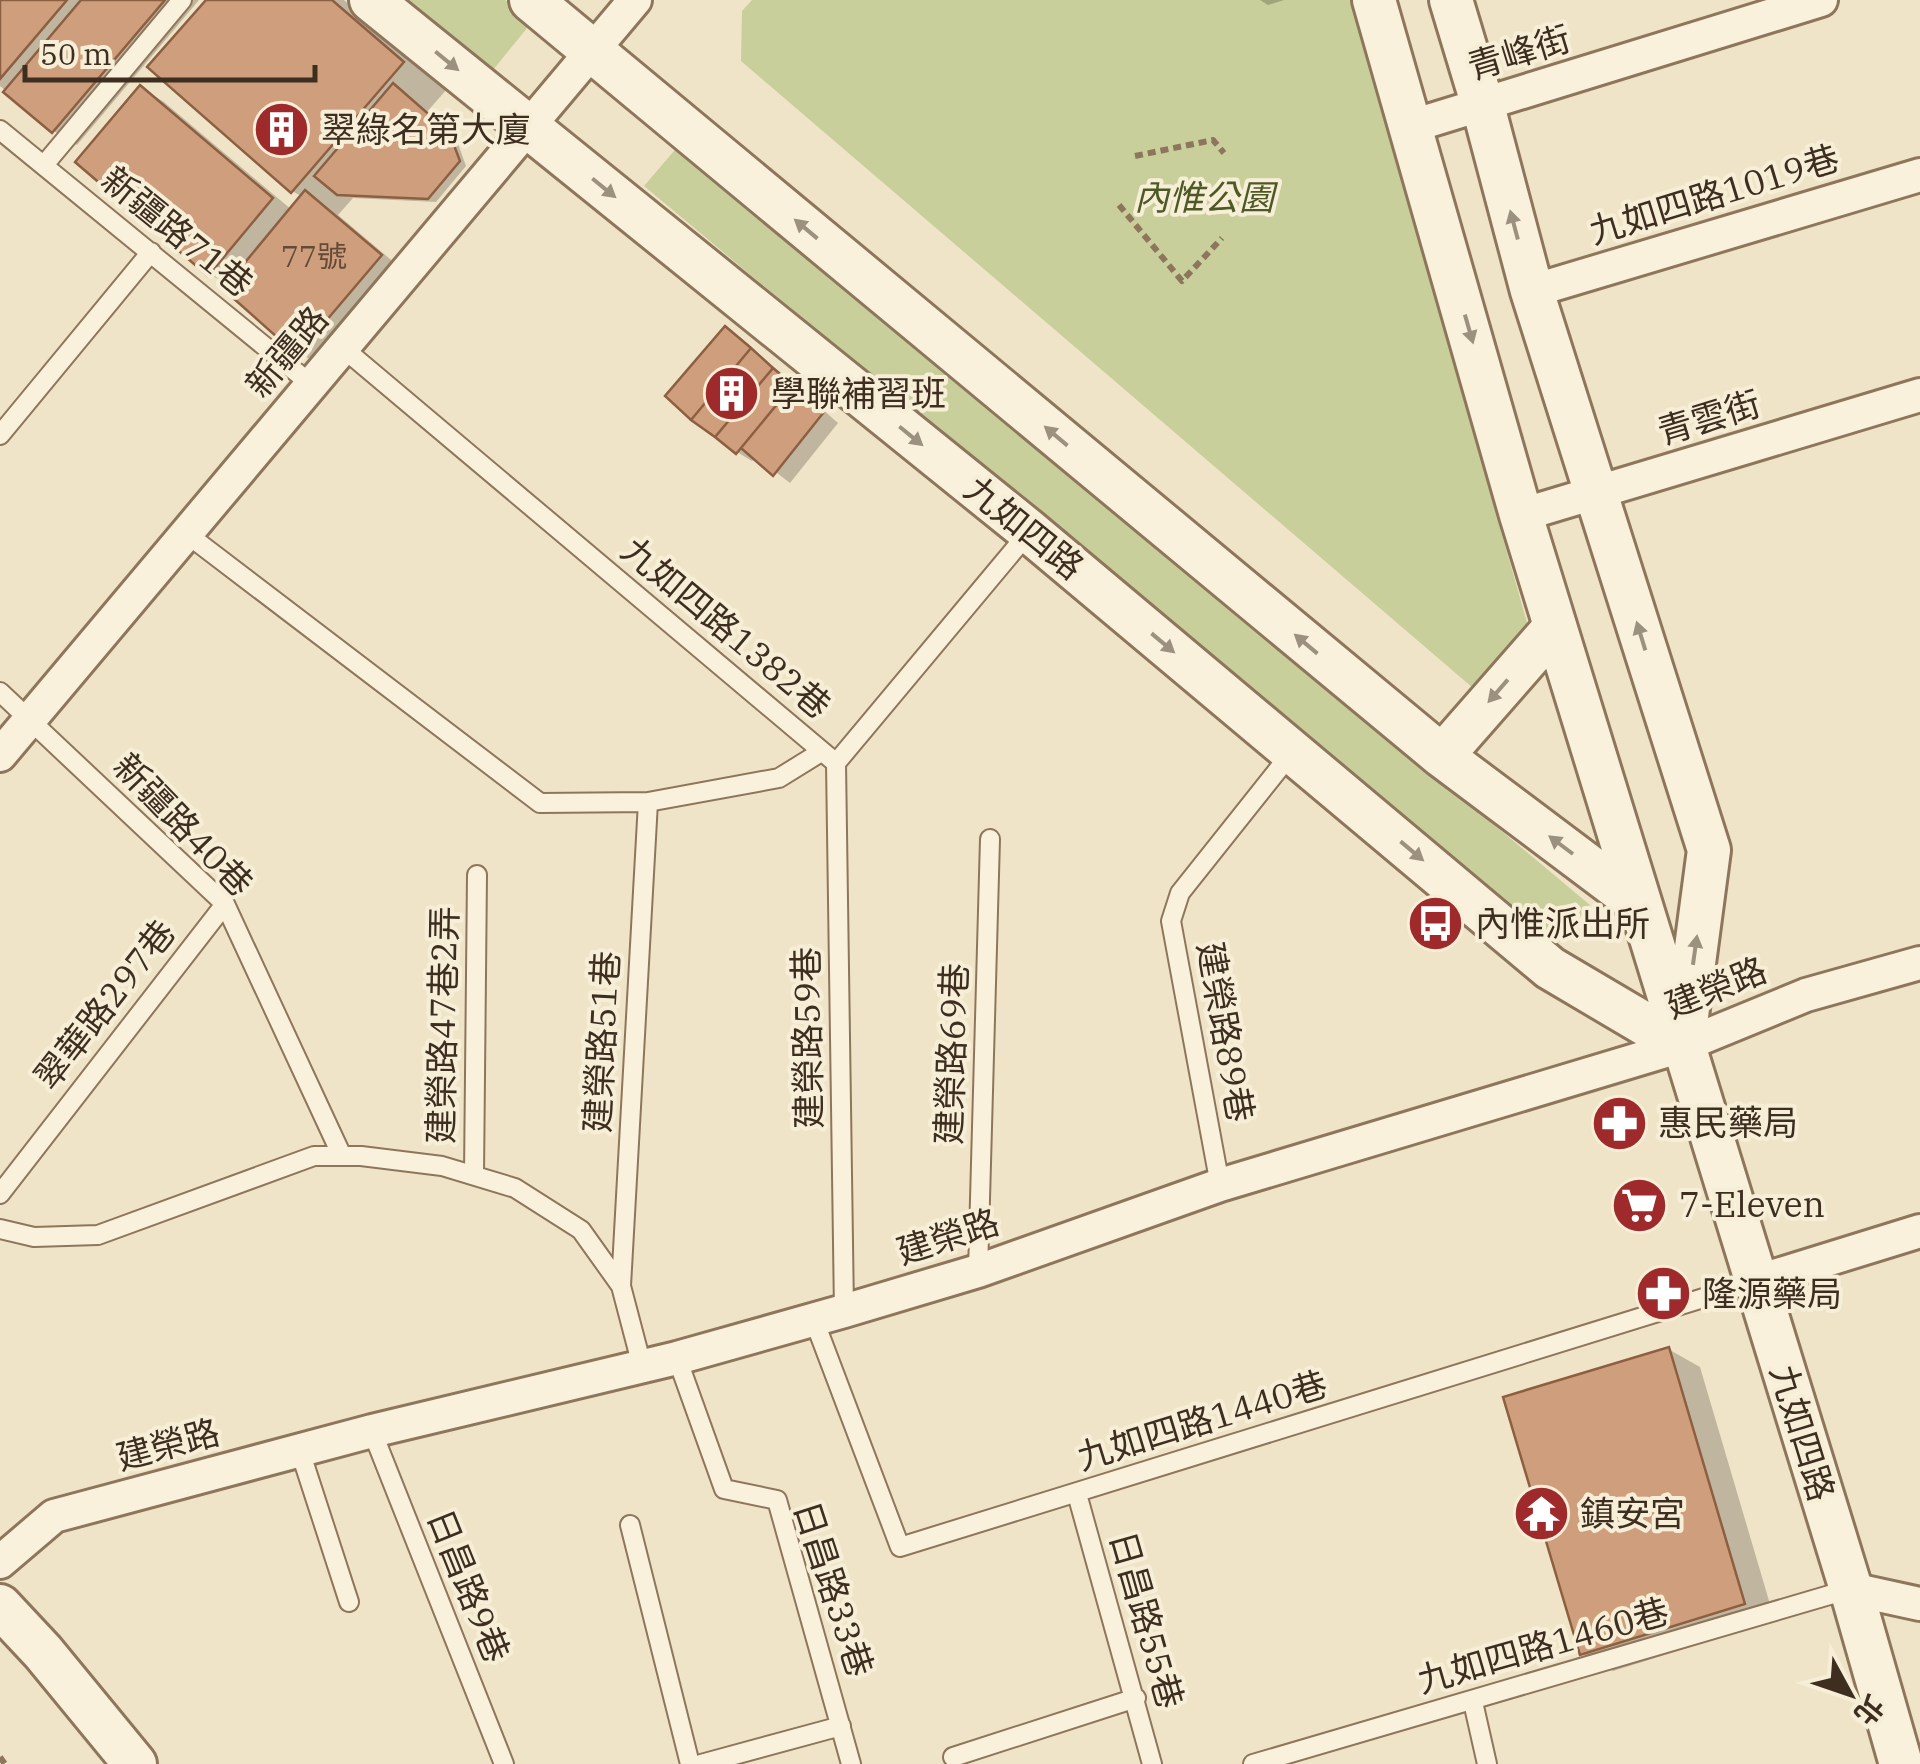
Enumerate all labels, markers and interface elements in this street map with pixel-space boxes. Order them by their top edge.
street label: 青峰街 [1462,15,1576,89]
scale bar [25,20,315,82]
text: 50 m [40,34,112,73]
one-way arrow [434,51,460,71]
building icon: 翠綠名第大廈 [252,100,312,160]
place label: 翠綠名第大廈 [321,106,531,152]
street label: 九如四路1019巷 [1583,134,1844,254]
street label: 新疆路71巷 [92,156,263,306]
park label: 內惟公園 [1134,174,1279,220]
one-way arrow [591,177,617,198]
one-way arrow [1506,209,1522,240]
one-way arrow [793,219,818,240]
house number: 77號 [281,236,347,275]
street label: 新疆路 [235,296,338,406]
one-way arrow [1462,314,1477,345]
building icon: 學聯補習班 [702,364,762,424]
place label: 學聯補習班 [771,370,946,416]
street label: 青雲街 [1652,380,1766,454]
one-way arrow [899,425,924,446]
one-way arrow [1044,426,1069,447]
street label: 九如四路 [956,465,1094,589]
street label: 九如四路1382巷 [613,526,841,728]
one-way arrow [1633,621,1648,651]
one-way arrow [1150,631,1175,653]
one-way arrow [1294,633,1319,655]
one-way arrow [1488,678,1510,703]
street label: 新疆路40巷 [104,743,263,906]
one-way arrow [1548,836,1574,856]
one-way arrow [1399,840,1424,862]
bus stop icon: 內惟派出所 [1406,894,1466,954]
place label: 內惟派出所 [1475,900,1650,946]
street label: 建榮路47巷2弄 [417,906,467,1144]
street label: 翠華路297巷 [24,910,185,1099]
one-way arrow [1688,933,1704,965]
street label: 建榮路89巷 [1188,938,1264,1125]
street label: 建榮路 [1658,946,1773,1028]
street label: 建榮路59巷 [782,947,832,1129]
street label: 建榮路51巷 [573,950,629,1134]
street label: 建榮路69巷 [925,962,977,1146]
pharmacy icon: 惠民藥局 [1589,1093,1649,1153]
place label: 惠民藥局 [1658,1099,1798,1145]
supermarket icon: 7-Eleven [1610,1175,1670,1235]
place label: 7-Eleven [1679,1181,1825,1227]
street label: 建榮路 [891,1198,1005,1274]
pharmacy icon: 隆源藥局 [1633,1264,1693,1324]
place label: 隆源藥局 [1702,1270,1842,1316]
street label: 九如四路 [1760,1359,1845,1506]
street label: 九如四路1440巷 [1071,1360,1332,1480]
street label: 建榮路 [111,1408,224,1480]
temple icon: 鎮安宮 [1511,1484,1571,1544]
place label: 鎮安宮 [1580,1490,1685,1536]
street label: 日昌路33巷 [784,1495,884,1682]
street label: 日昌路9巷 [417,1502,520,1669]
street label: 日昌路55巷 [1100,1526,1194,1714]
street label: 九如四路1460巷 [1412,1587,1674,1703]
north arrow [1800,1644,1900,1744]
text: 北 [1846,1688,1893,1733]

